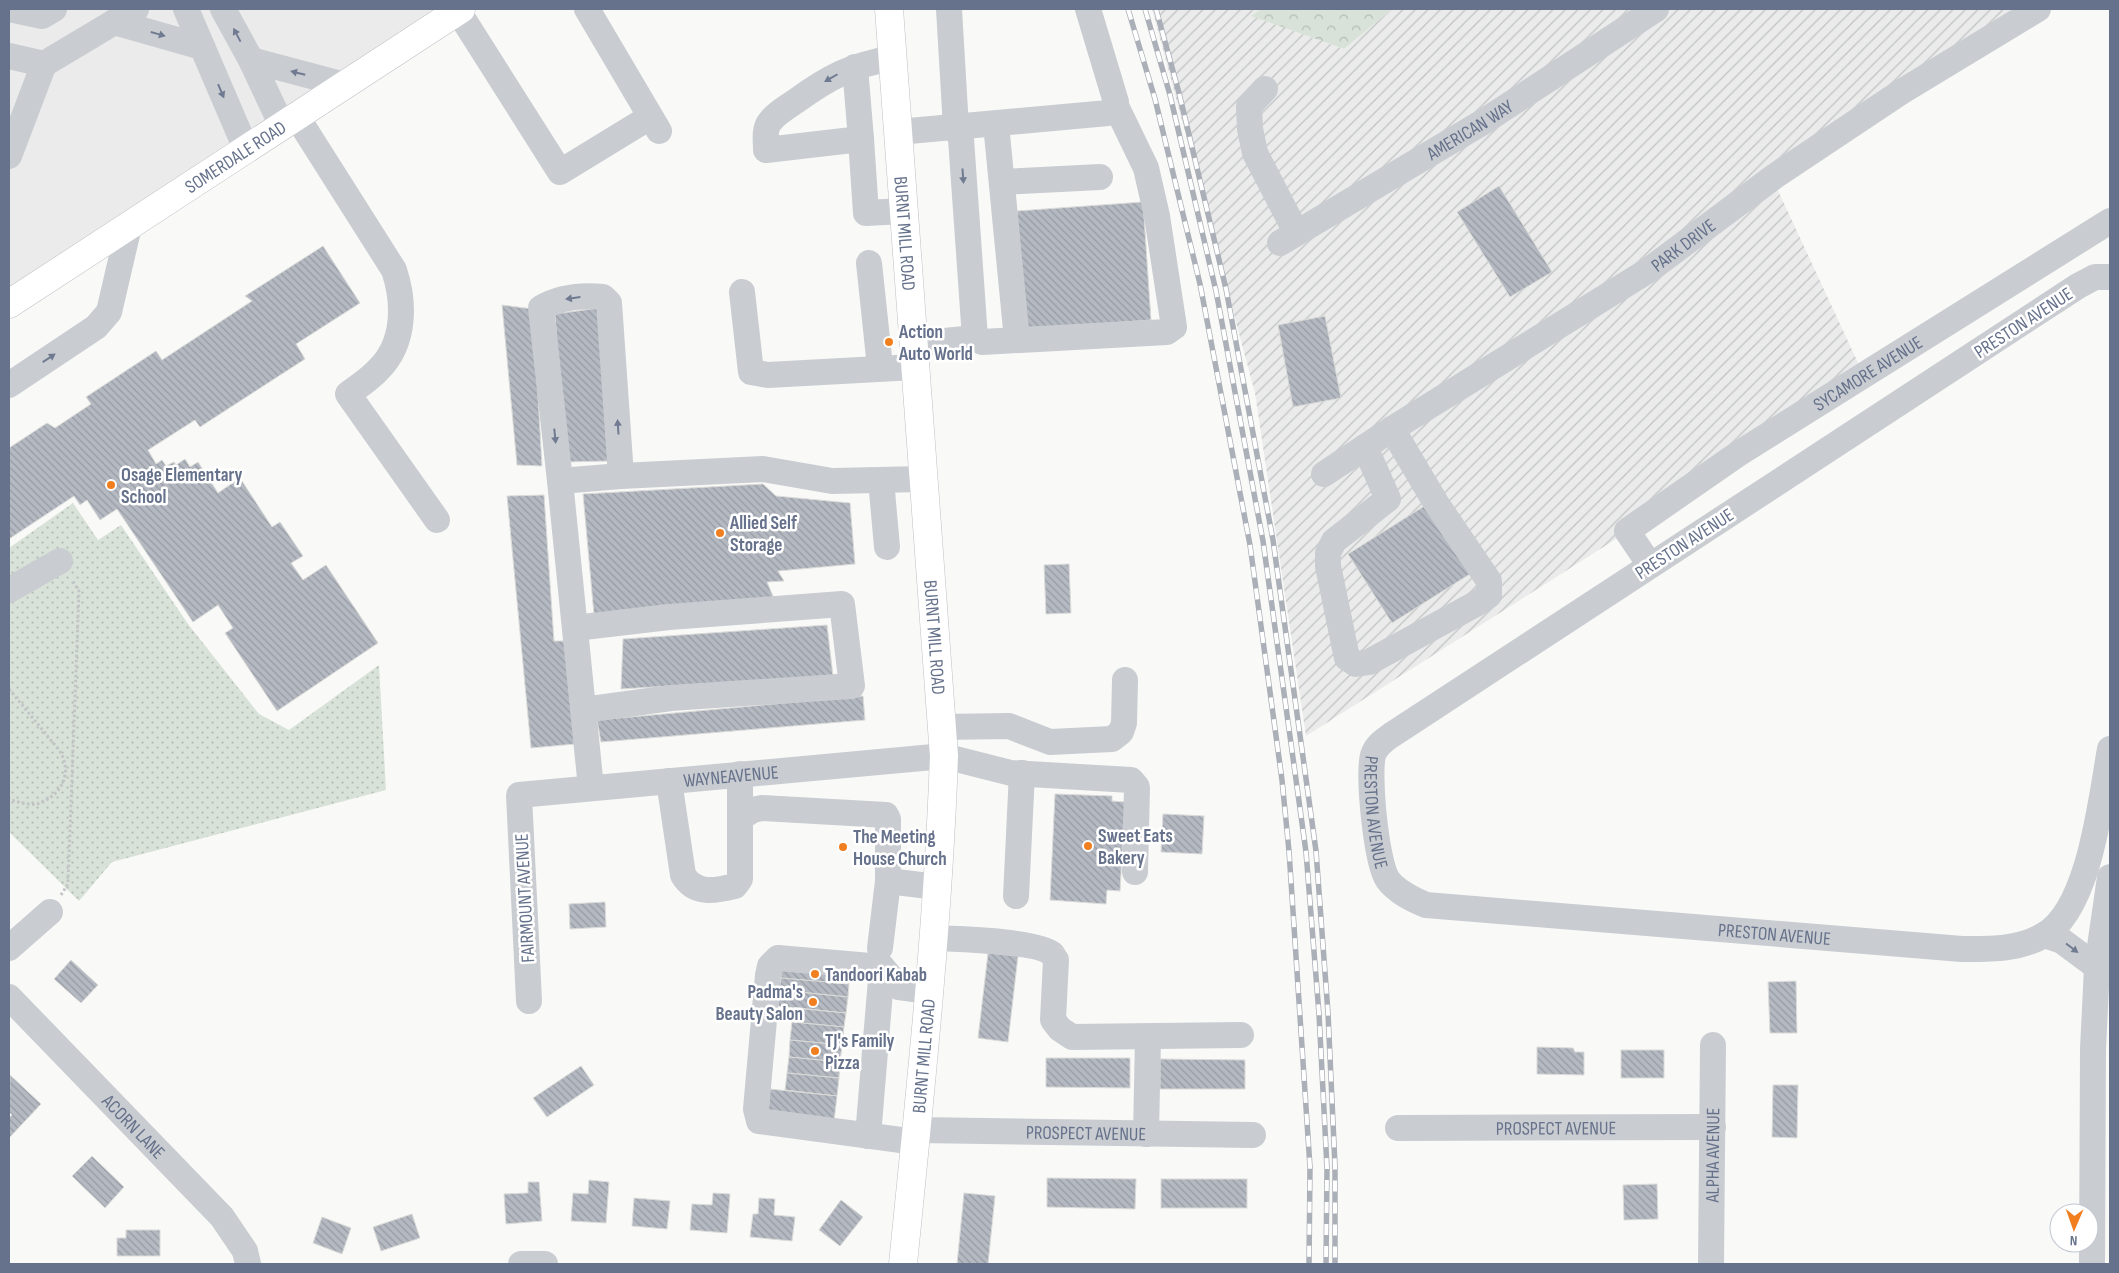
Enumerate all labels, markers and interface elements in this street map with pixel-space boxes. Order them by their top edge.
one-way arrow [233,27,241,42]
one-way arrow [151,31,166,39]
one-way arrow [291,68,306,76]
one-way arrow [824,74,837,83]
one-way arrow [217,84,225,98]
street label: AMERICAN WAY [1422,95,1518,166]
street label: SOMERDALE ROAD [181,116,291,199]
one-way arrow [960,168,968,184]
street label: BURNT MILL ROAD [888,175,920,292]
street label: PARK DRIVE [1647,214,1721,277]
street label: PRESTON AVENUE [1970,283,2077,364]
one-way arrow [565,294,581,302]
place label: Action Auto World [898,321,973,366]
street label: SYCAMORE AVENUE [1810,331,1927,417]
marker: Action Auto World [883,336,895,348]
one-way arrow [43,353,56,363]
one-way arrow [613,419,621,435]
one-way arrow [551,428,559,444]
place label: Osage Elementary School [121,464,242,509]
marker: Osage Elementary School [105,479,117,491]
street label: PRESTON AVENUE [1631,504,1738,585]
place label: Allied Self Storage [729,512,798,557]
marker: Allied Self Storage [714,527,726,539]
street label: BURNT MILL ROAD [918,579,949,695]
street label: PRESTON AVENUE [1358,755,1393,872]
street label: WAYNEAVENUE [682,761,780,793]
place label: Sweet Eats Bakery [1098,825,1173,870]
place label: The Meeting House Church [853,826,947,871]
street label: FAIRMOUNT AVENUE [511,833,540,963]
marker: Sweet Eats Bakery [1082,840,1094,852]
marker: The Meeting House Church [837,841,849,853]
street label: PRESTON AVENUE [1717,919,1832,951]
one-way arrow [2065,943,2078,954]
place label: Tandoori Kabab [825,964,927,987]
marker: Tandoori Kabab [809,968,821,980]
place label: Padma's Beauty Salon [716,981,803,1026]
marker: Padma's Beauty Salon [807,996,819,1008]
street label: BURNT MILL ROAD [908,998,941,1114]
place label: TJ's Family Pizza [825,1030,895,1075]
marker: TJ's Family Pizza [809,1045,821,1057]
street label: ACORN LANE [96,1090,170,1164]
street label: ALPHA AVENUE [1702,1107,1725,1204]
street label: PROSPECT AVENUE [1496,1117,1616,1141]
street label: PROSPECT AVENUE [1026,1122,1146,1146]
north arrow [2049,1203,2099,1253]
text: N [2070,1232,2078,1249]

